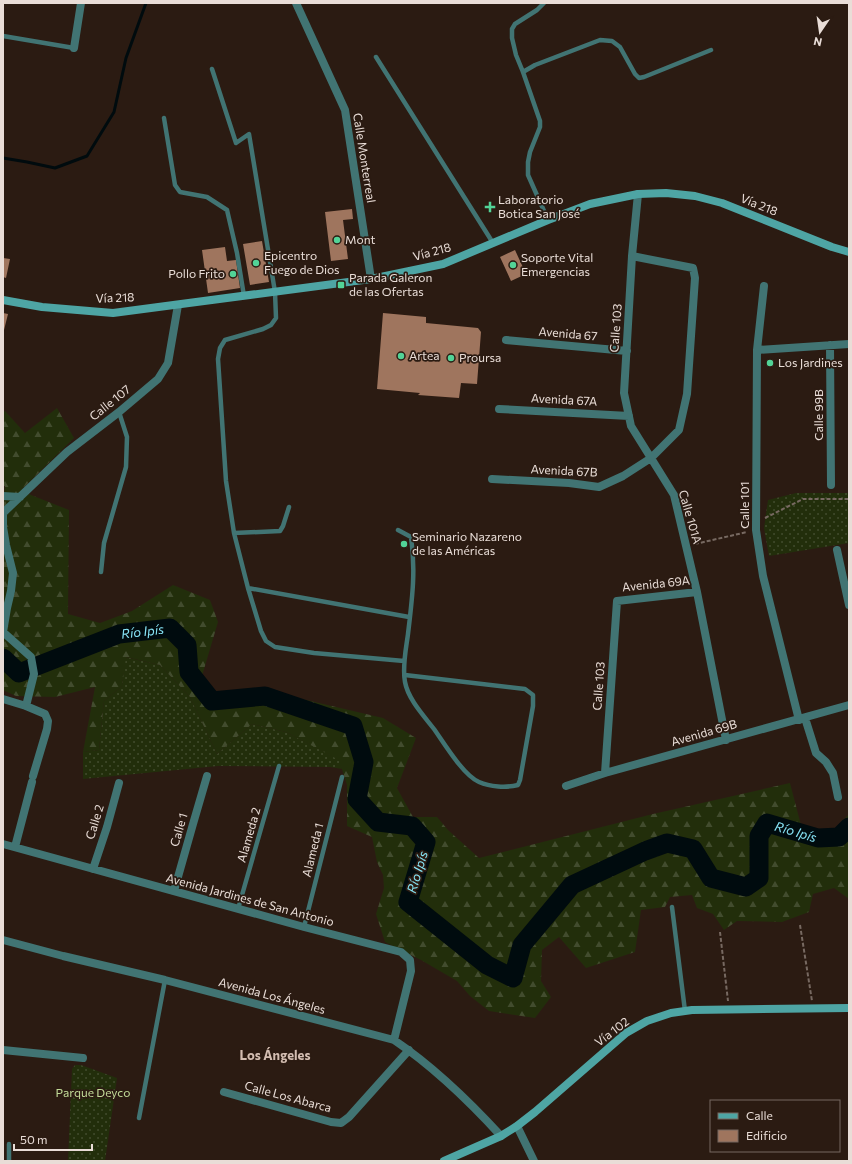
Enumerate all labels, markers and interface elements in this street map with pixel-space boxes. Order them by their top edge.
north arrow [800,12,840,52]
text: N [812,35,823,49]
street label: Calle Monterreal [351,112,379,204]
street label: Vía 218 [739,190,780,218]
place label: Laboratorio Botica San José [498,192,580,221]
marker: Laboratorio Botica San José [485,202,495,212]
place label: Mont [345,232,376,246]
marker: Mont [332,235,342,245]
street label: Vía 218 [411,239,452,263]
place label: Epicentro Fuego de Dios [264,248,340,276]
place label: Soporte Vital Emergencias [521,250,593,278]
marker: Epicentro Fuego de Dios [251,258,261,268]
marker: Soporte Vital Emergencias [508,260,518,270]
place label: Pollo Frito [168,266,225,280]
marker: Pollo Frito [228,269,238,279]
place label: Parada Galeron de las Ofertas [349,270,432,298]
marker: Parada Galeron de las Ofertas [336,280,346,290]
street label: Vía 218 [95,289,135,305]
street label: Calle 103 [606,303,624,353]
street label: Avenida 67 [538,323,598,343]
place label: Artea [409,348,440,362]
place label: Proursa [459,350,501,364]
marker: Artea [396,351,406,361]
marker: Proursa [446,353,456,363]
place label: Los Jardines [778,355,843,370]
marker: Los Jardines [765,358,775,368]
street label: Calle 107 [86,382,133,423]
street label: Calle 99B [811,389,825,441]
street label: Avenida 67A [531,390,598,408]
street label: Avenida 67B [530,461,598,479]
street label: Calle 101 [737,481,751,529]
street label: Calle 101A [677,488,705,545]
place label: Seminario Nazareno de las Américas [412,529,522,557]
marker: Seminario Nazareno de las Américas [399,539,409,549]
street label: Avenida 69A [621,572,690,594]
water label: Río Ipís [120,621,165,642]
street label: Calle 103 [589,661,607,711]
street label: Avenida 69B [669,716,738,748]
street label: Calle 2 [82,802,106,841]
street label: Alameda 2 [234,805,263,864]
street label: Calle 1 [167,811,190,848]
water label: Río Ipís [773,818,819,845]
street label: Alameda 1 [299,821,325,878]
water label: Río Ipís [403,849,431,895]
street label: Avenida Jardines de San Antonio [165,870,336,929]
street label: Avenida Los Ángeles [217,974,327,1016]
street label: Vía 102 [591,1014,632,1049]
district label: Los Ángeles [240,1047,310,1063]
street label: Calle Los Abarca [243,1078,333,1114]
park label: Parque Deyco [56,1085,130,1099]
legend [710,1100,840,1152]
text: Calle [746,1108,773,1122]
scale bar [14,1126,92,1152]
text: Edificio [746,1128,787,1142]
text: 50 m [20,1132,48,1146]

